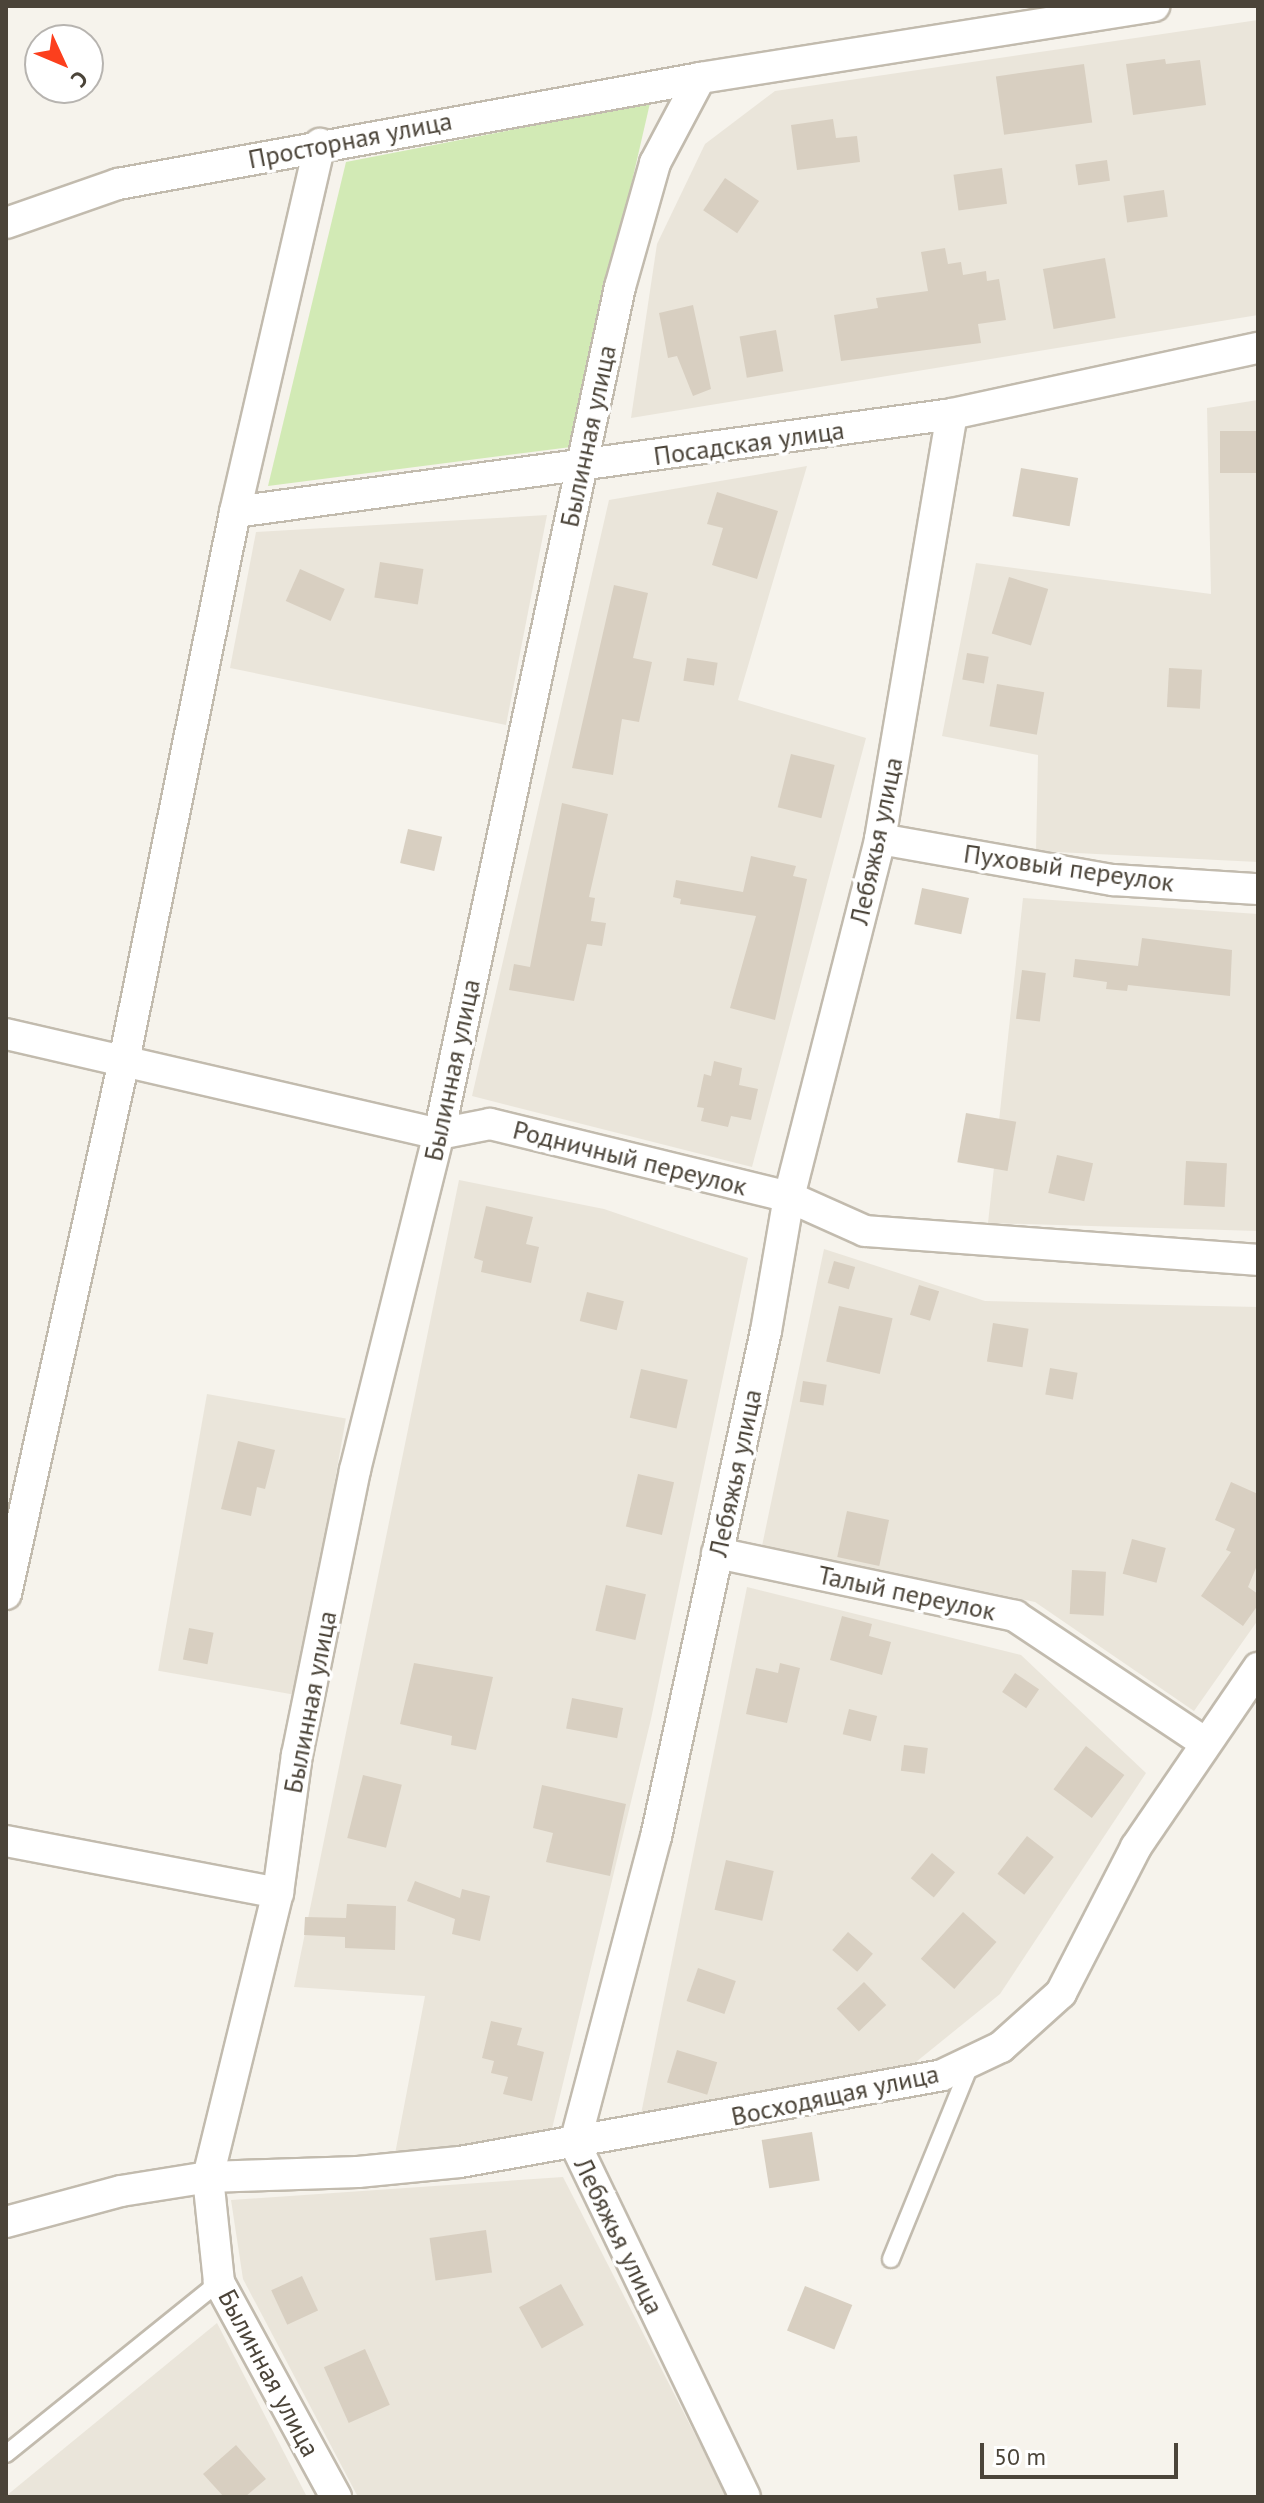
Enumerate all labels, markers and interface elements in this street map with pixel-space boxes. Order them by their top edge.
north arrow [24,24,104,104]
text: С [65,65,94,93]
street label: Просторная улица [246,105,454,175]
street label: Былинная улица [553,342,623,530]
street label: Посадская улица [652,414,846,472]
street label: Лебяжья улица [843,754,909,928]
street label: Пуховый переулок [962,838,1176,898]
street label: Былинная улица [417,976,487,1164]
street label: Родничный переулок [510,1114,750,1202]
street label: Лебяжья улица [702,1386,768,1560]
street label: Талый переулок [815,1559,999,1627]
street label: Былинная улица [277,1608,343,1796]
street label: Восходящая улица [728,2058,942,2132]
street label: Лебяжья улица [568,2153,670,2319]
street label: Былинная улица [212,2284,326,2462]
scale bar [984,2427,1182,2477]
text: 50 m [994,2441,1046,2472]

